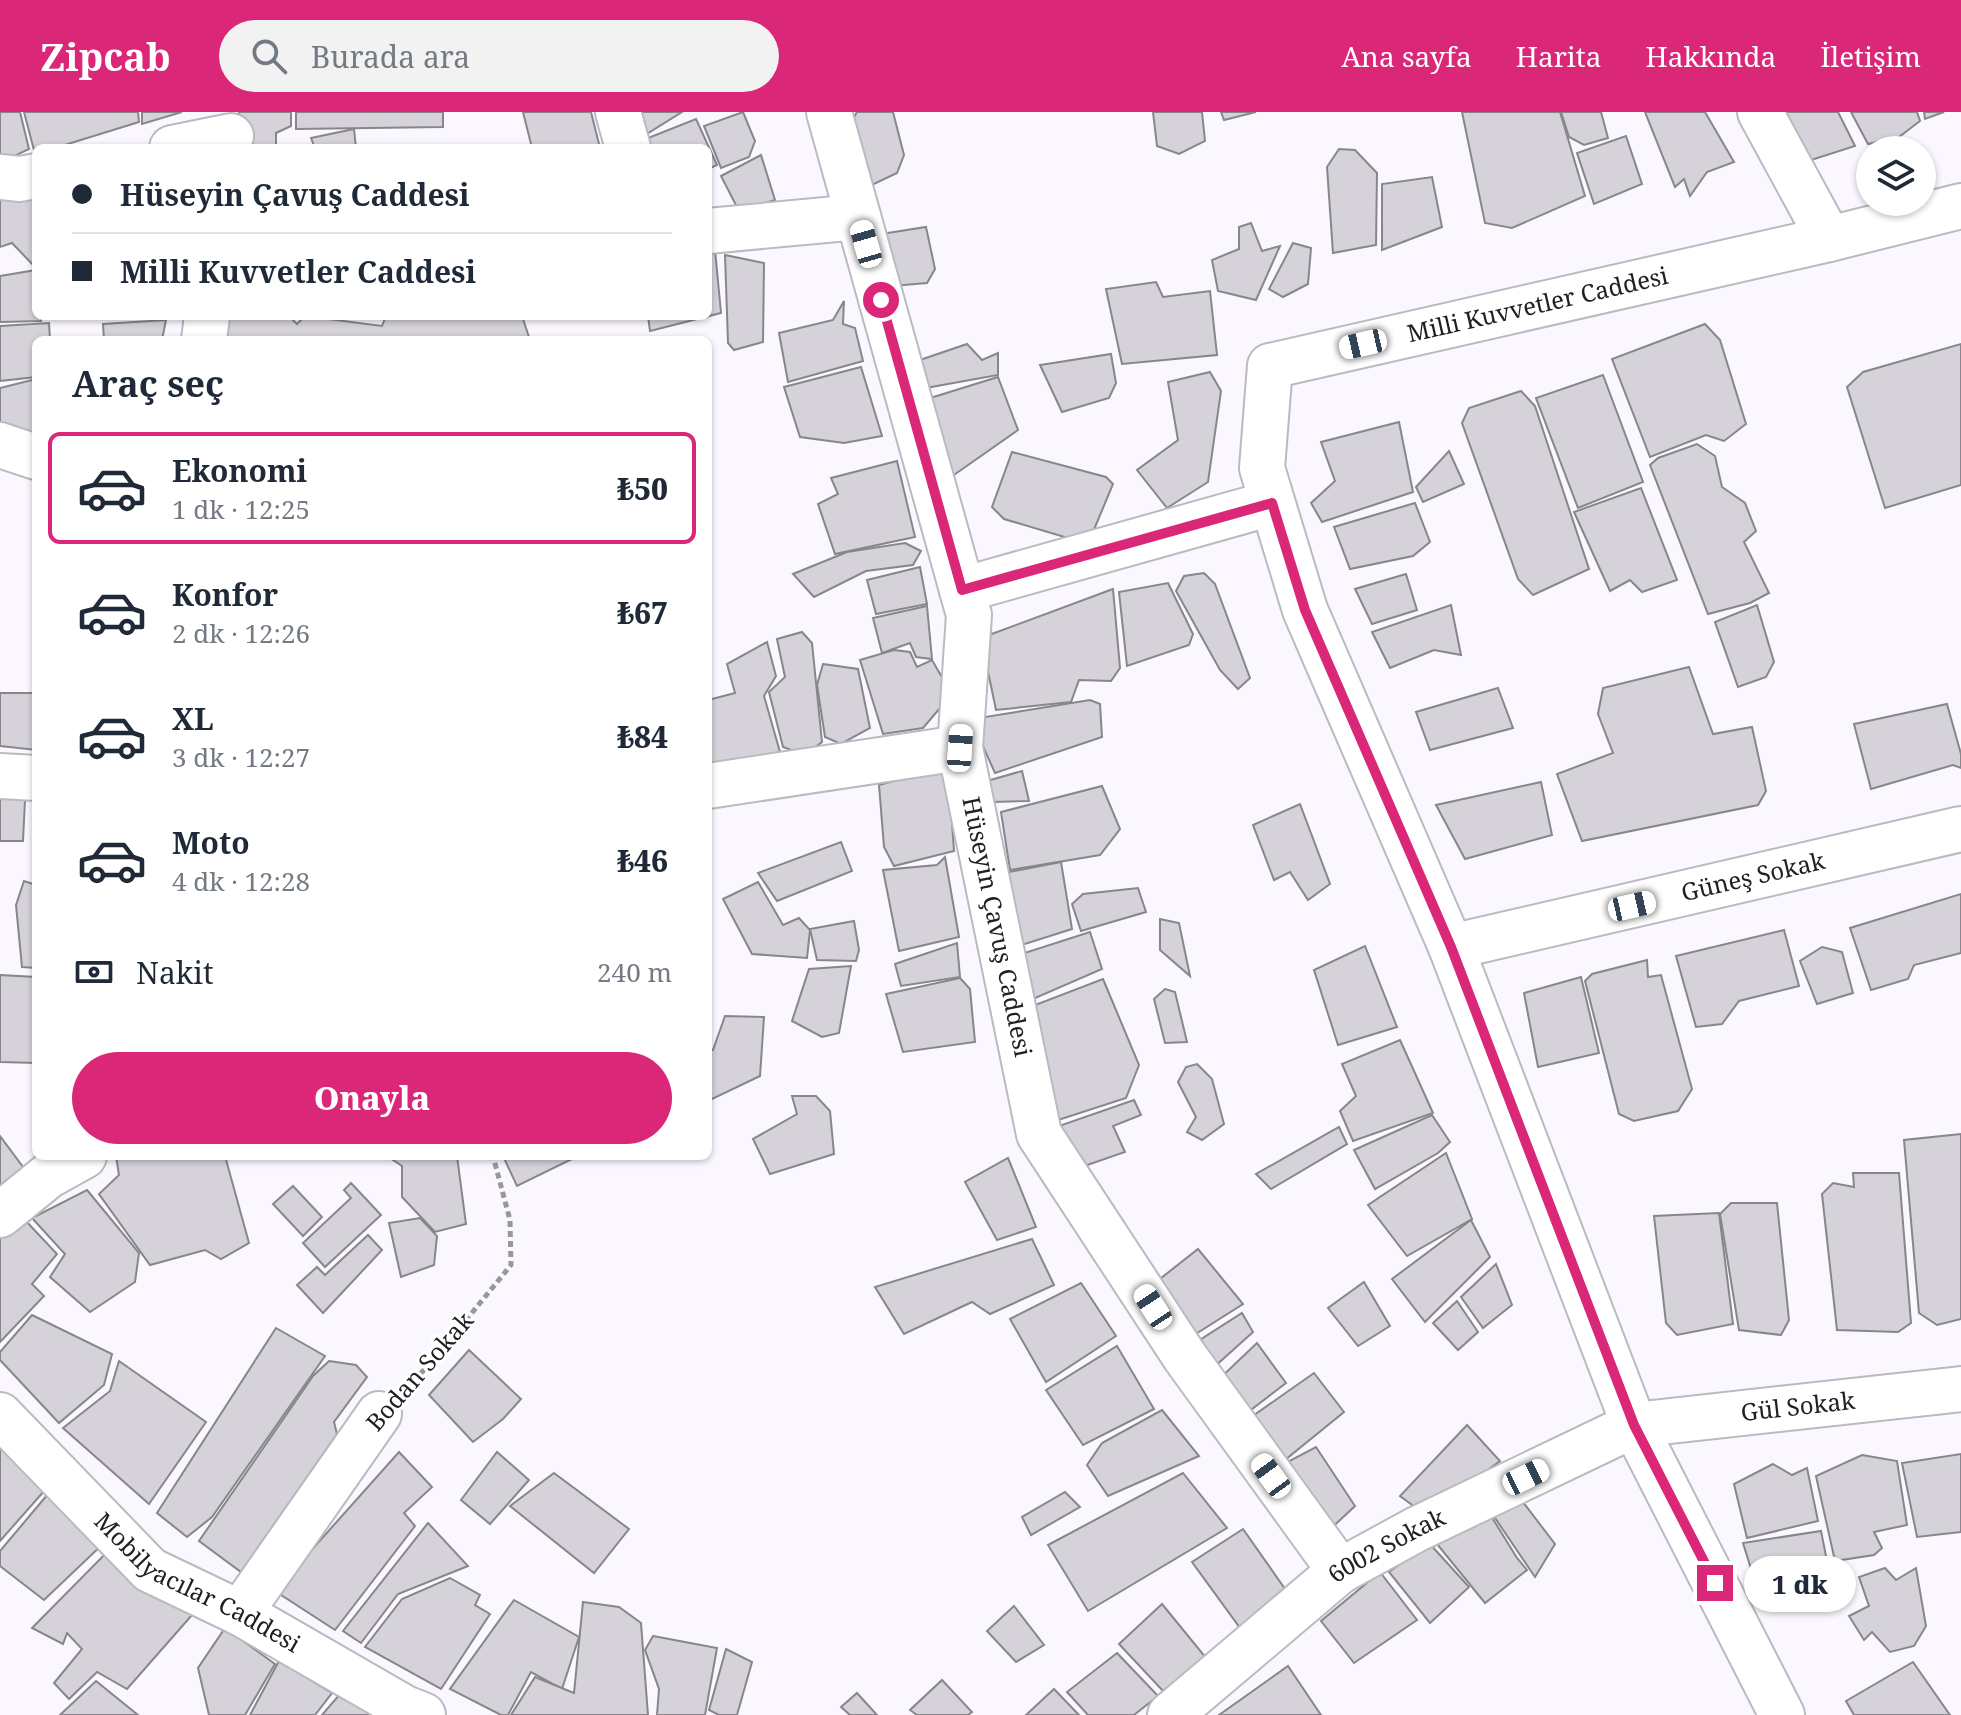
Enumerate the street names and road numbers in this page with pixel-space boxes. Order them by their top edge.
street label: Milli Kuvvetler Caddesi [1404,258,1671,349]
street label: Hüseyin Çavuş Caddesi [955,794,1041,1060]
street label: Güneş Sokak [1678,843,1829,908]
street label: Bodan Sokak [358,1304,480,1438]
street label: Gül Sokak [1739,1383,1857,1428]
street label: 6002 Sokak [1320,1500,1451,1590]
street label: Mobilyacılar Caddesi [88,1504,307,1659]

